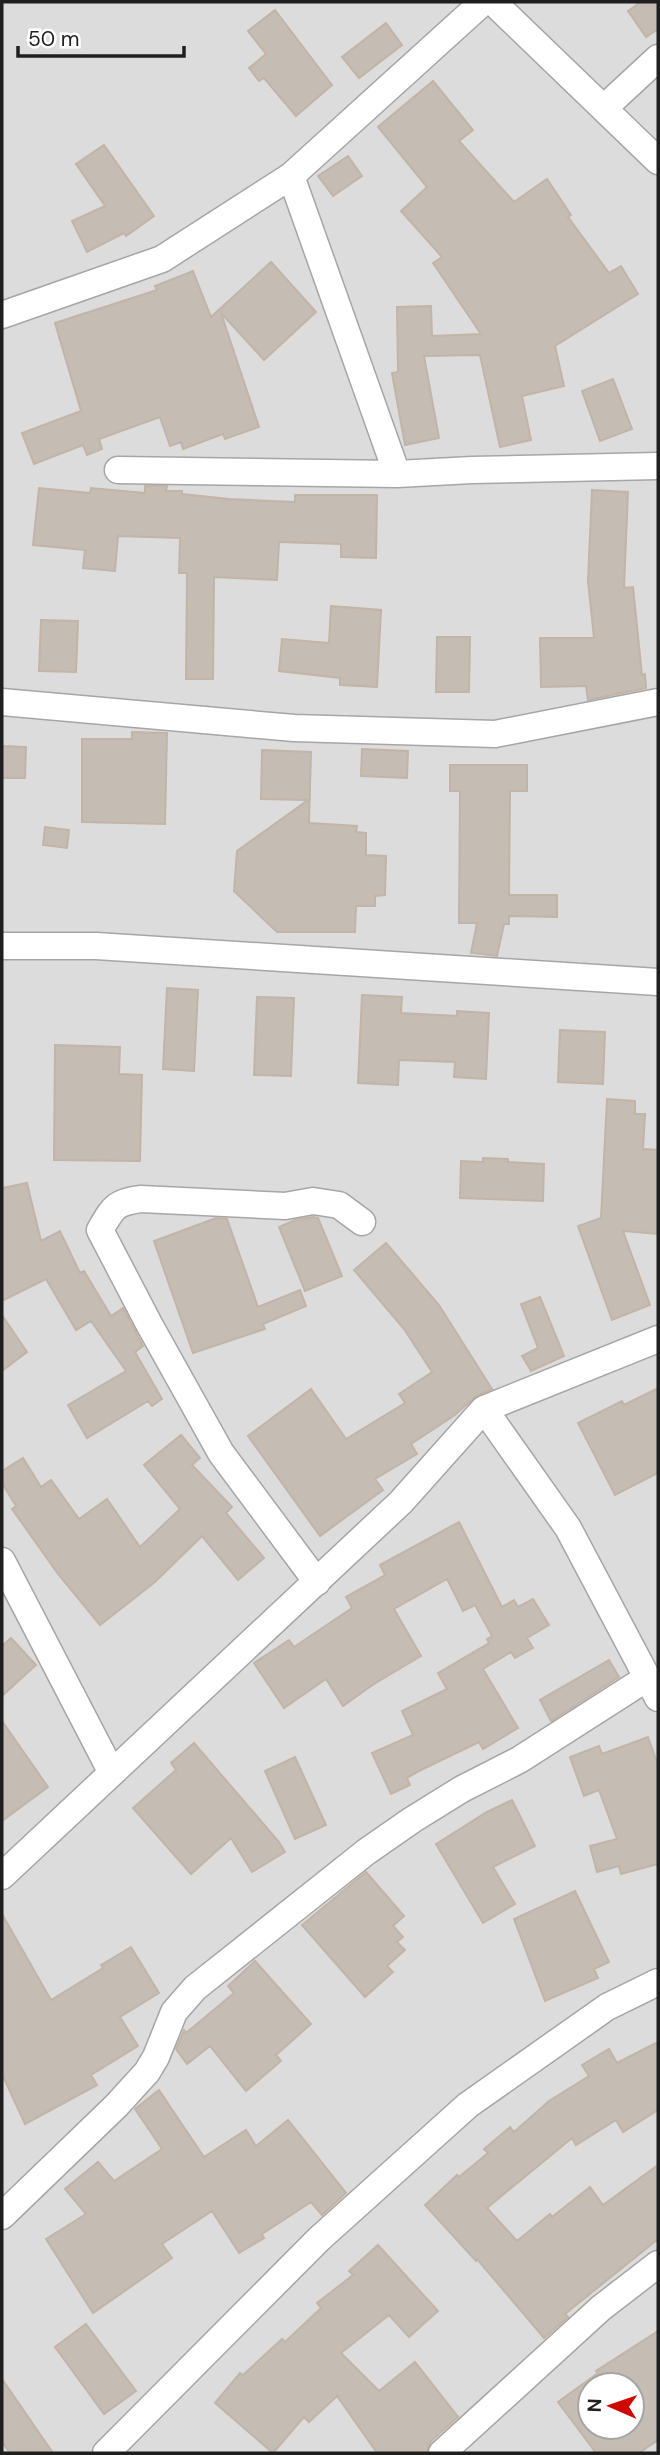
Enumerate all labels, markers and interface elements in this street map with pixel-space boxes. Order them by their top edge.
scale bar [18,14,184,58]
text: 50 m [28,25,79,53]
north arrow [576,2371,646,2441]
text: N [582,2398,607,2413]

